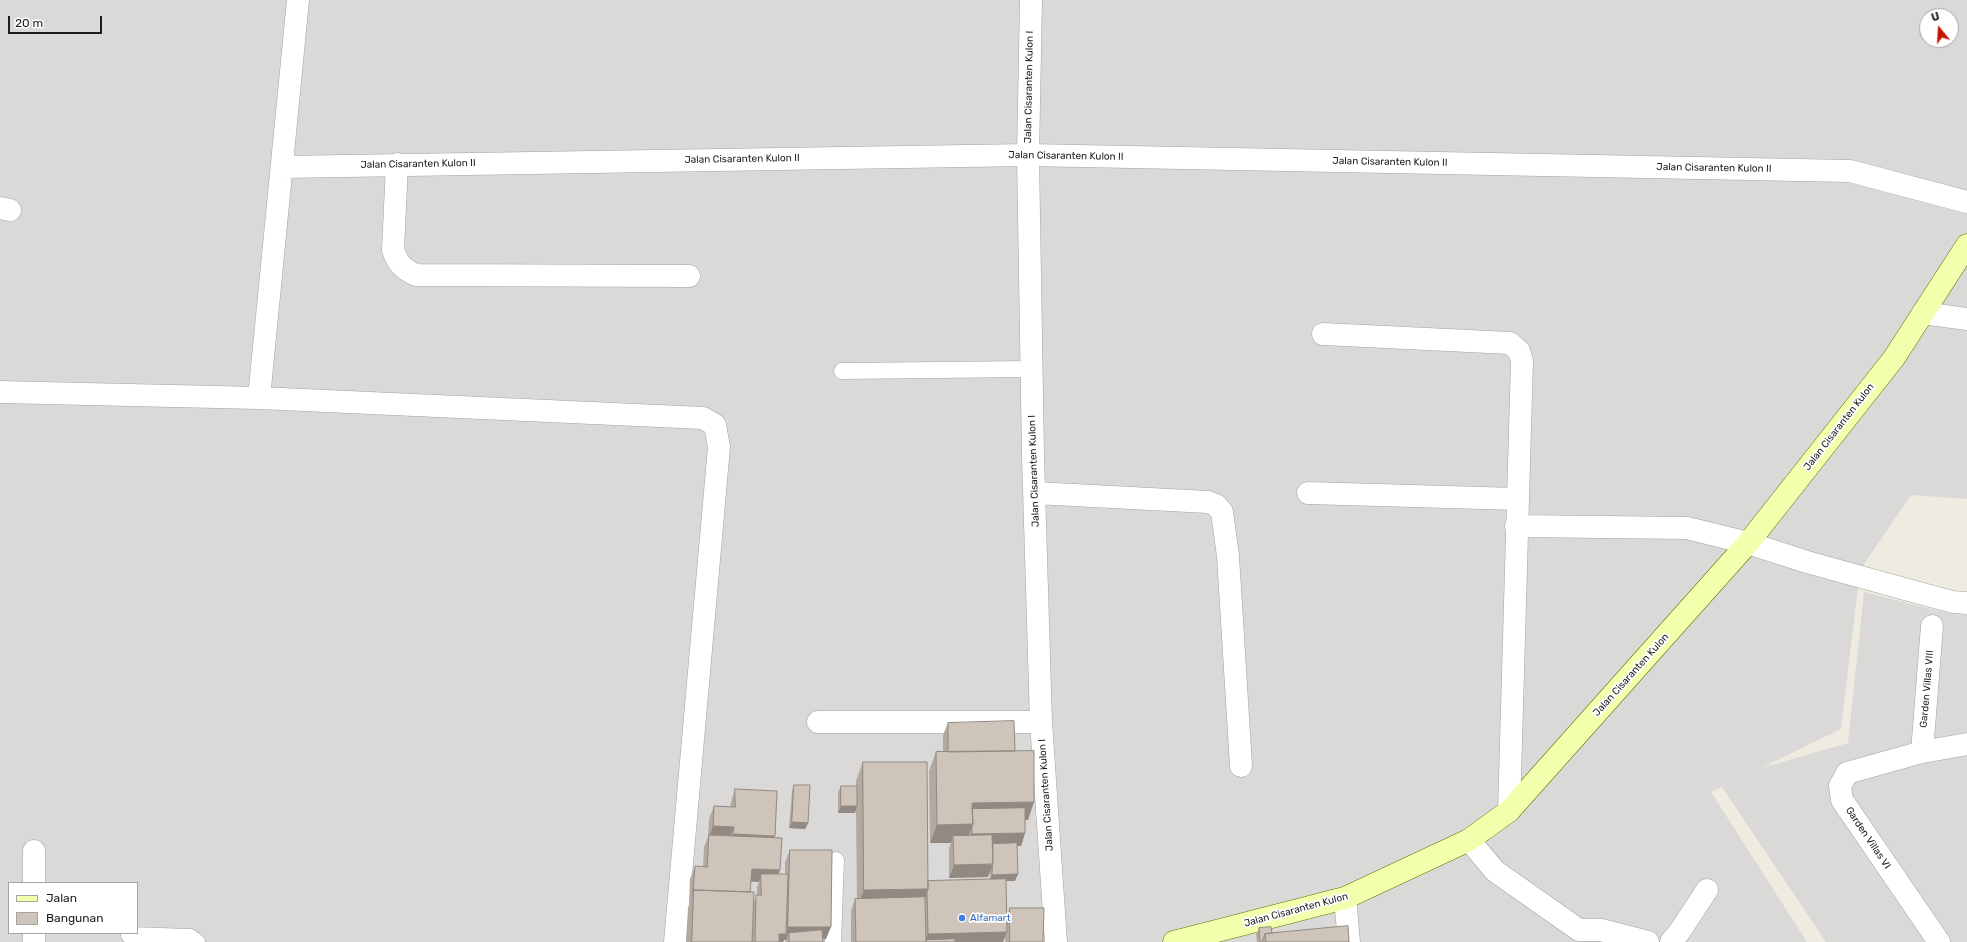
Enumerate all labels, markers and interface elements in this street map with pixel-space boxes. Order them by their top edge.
scale bar [10,8,104,34]
north arrow [1919,8,1959,48]
text: U [1930,10,1941,24]
text: 20 m [15,16,43,30]
street label: Jalan Cisaranten Kulon I [1022,31,1036,143]
street label: Jalan Cisaranten Kulon II [1008,149,1124,163]
street label: Jalan Cisaranten Kulon II [684,152,800,166]
street label: Jalan Cisaranten Kulon II [1332,155,1448,169]
street label: Jalan Cisaranten Kulon II [360,157,476,171]
street label: Jalan Cisaranten Kulon II [1656,161,1772,175]
street label: Jalan Cisaranten Kulon [1801,381,1877,473]
street label: Jalan Cisaranten Kulon I [1026,415,1042,527]
street label: Jalan Cisaranten Kulon [1591,631,1671,719]
street label: Garden Villas VIII [1918,650,1936,728]
street label: Jalan Cisaranten Kulon I [1036,738,1056,852]
street label: Garden Villas VI [1843,805,1893,871]
legend [8,882,138,934]
street label: Jalan Cisaranten Kulon [1243,890,1349,930]
text: Jalan [46,891,77,905]
text: Bangunan [46,911,103,925]
place label: Alfamart [970,912,1011,924]
marker: Alfamart [957,913,967,923]

